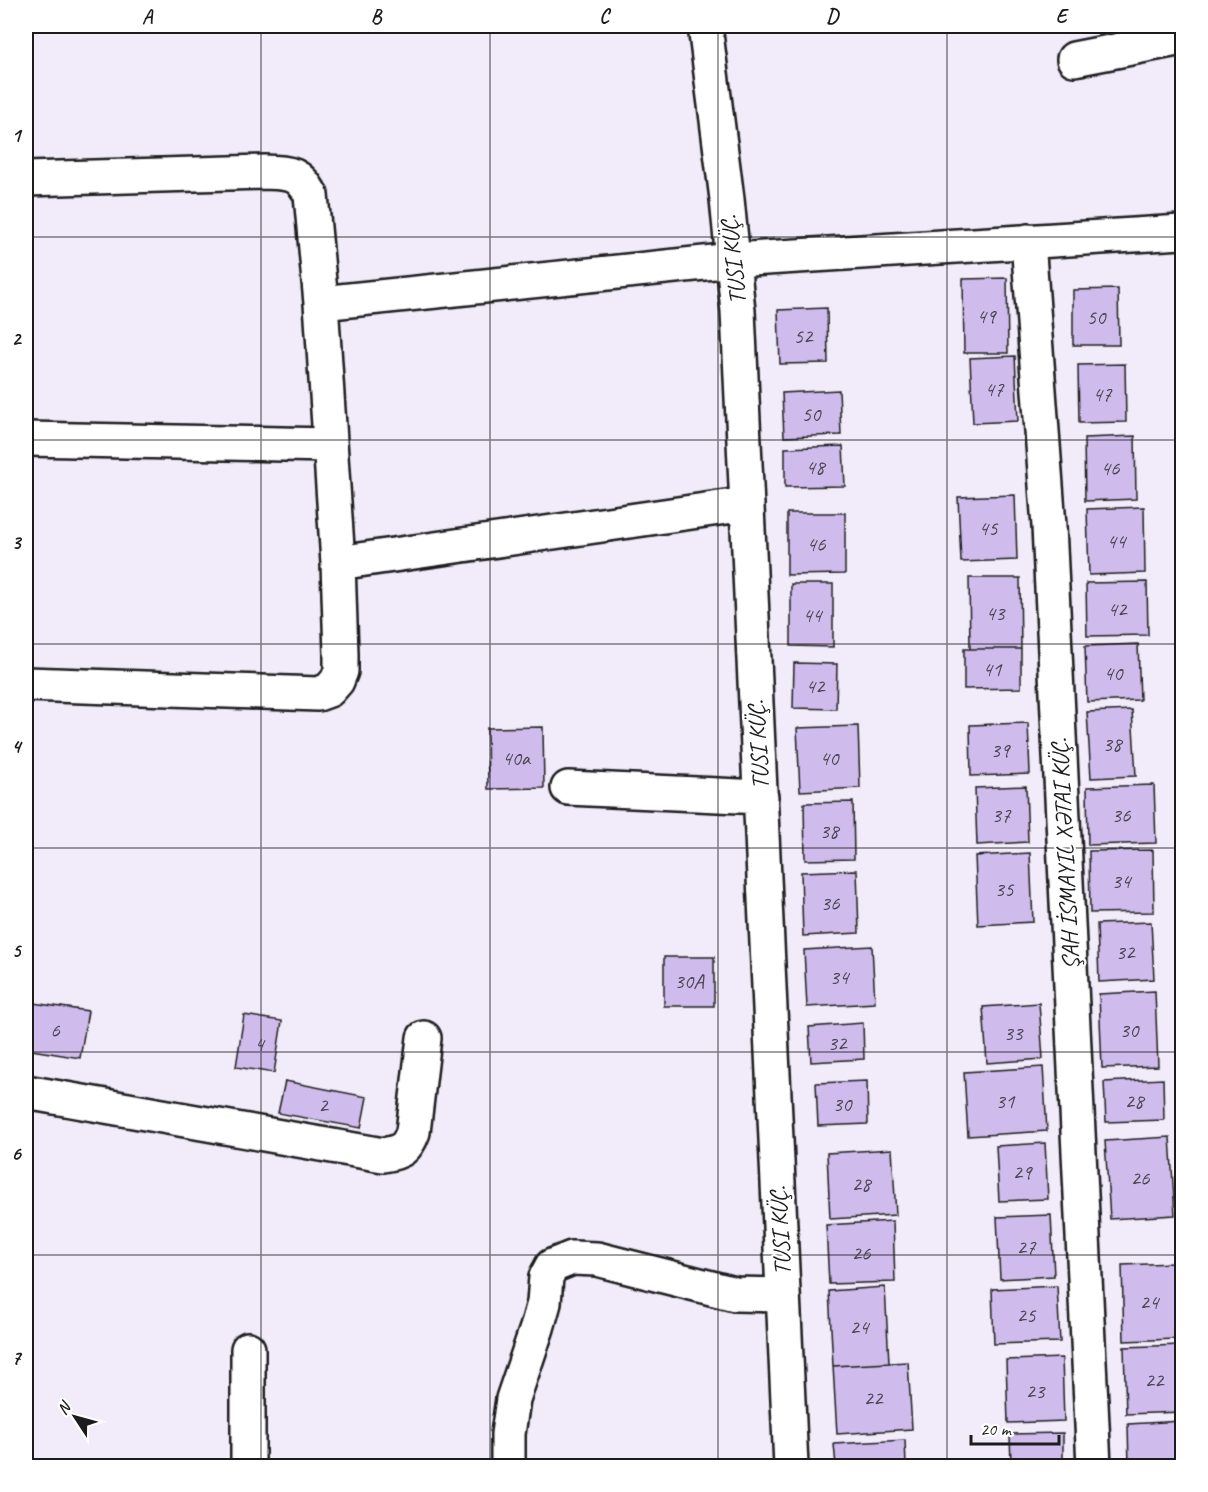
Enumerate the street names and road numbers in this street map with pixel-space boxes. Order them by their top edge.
street label: TUSI KÜÇ. [713,214,753,306]
street label: TUSI KÜÇ. [741,699,775,790]
street label: ŞAH İSMAYIL XƏTAI KÜÇ. [1044,737,1086,970]
street label: TUSI KÜÇ. [763,1185,797,1276]

